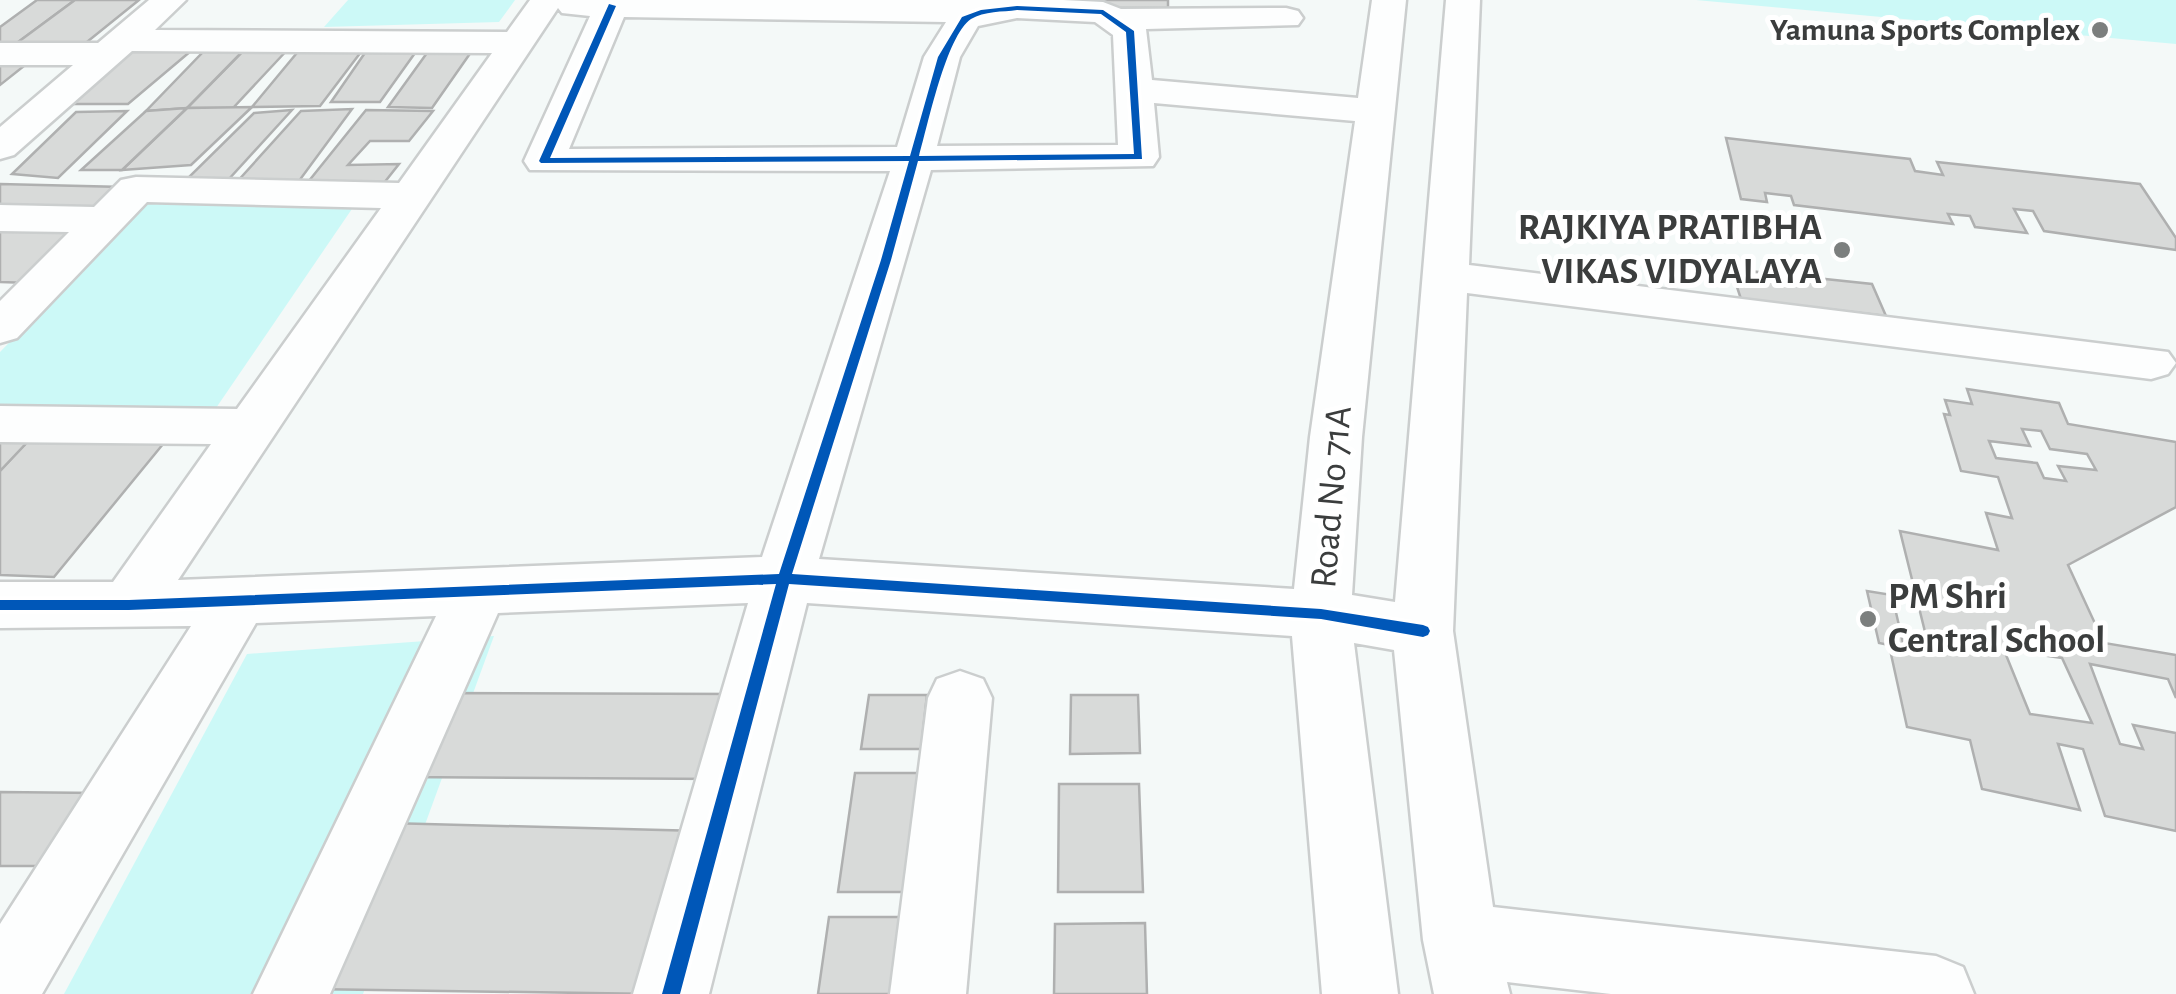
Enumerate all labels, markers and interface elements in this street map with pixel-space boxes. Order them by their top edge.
place label: Yamuna Sports Complex [1770,14,2080,46]
marker: Yamuna Sports Complex [2089,19,2111,41]
place label: RAJKIYA PRATIBHA VIKAS VIDYALAYA [1518,209,1822,291]
marker: RAJKIYA PRATIBHA VIKAS VIDYALAYA [1831,239,1853,261]
street label: Road No 71A [1305,404,1359,590]
place label: PM Shri Central School [1888,578,2105,660]
marker: PM Shri Central School [1857,608,1879,630]

